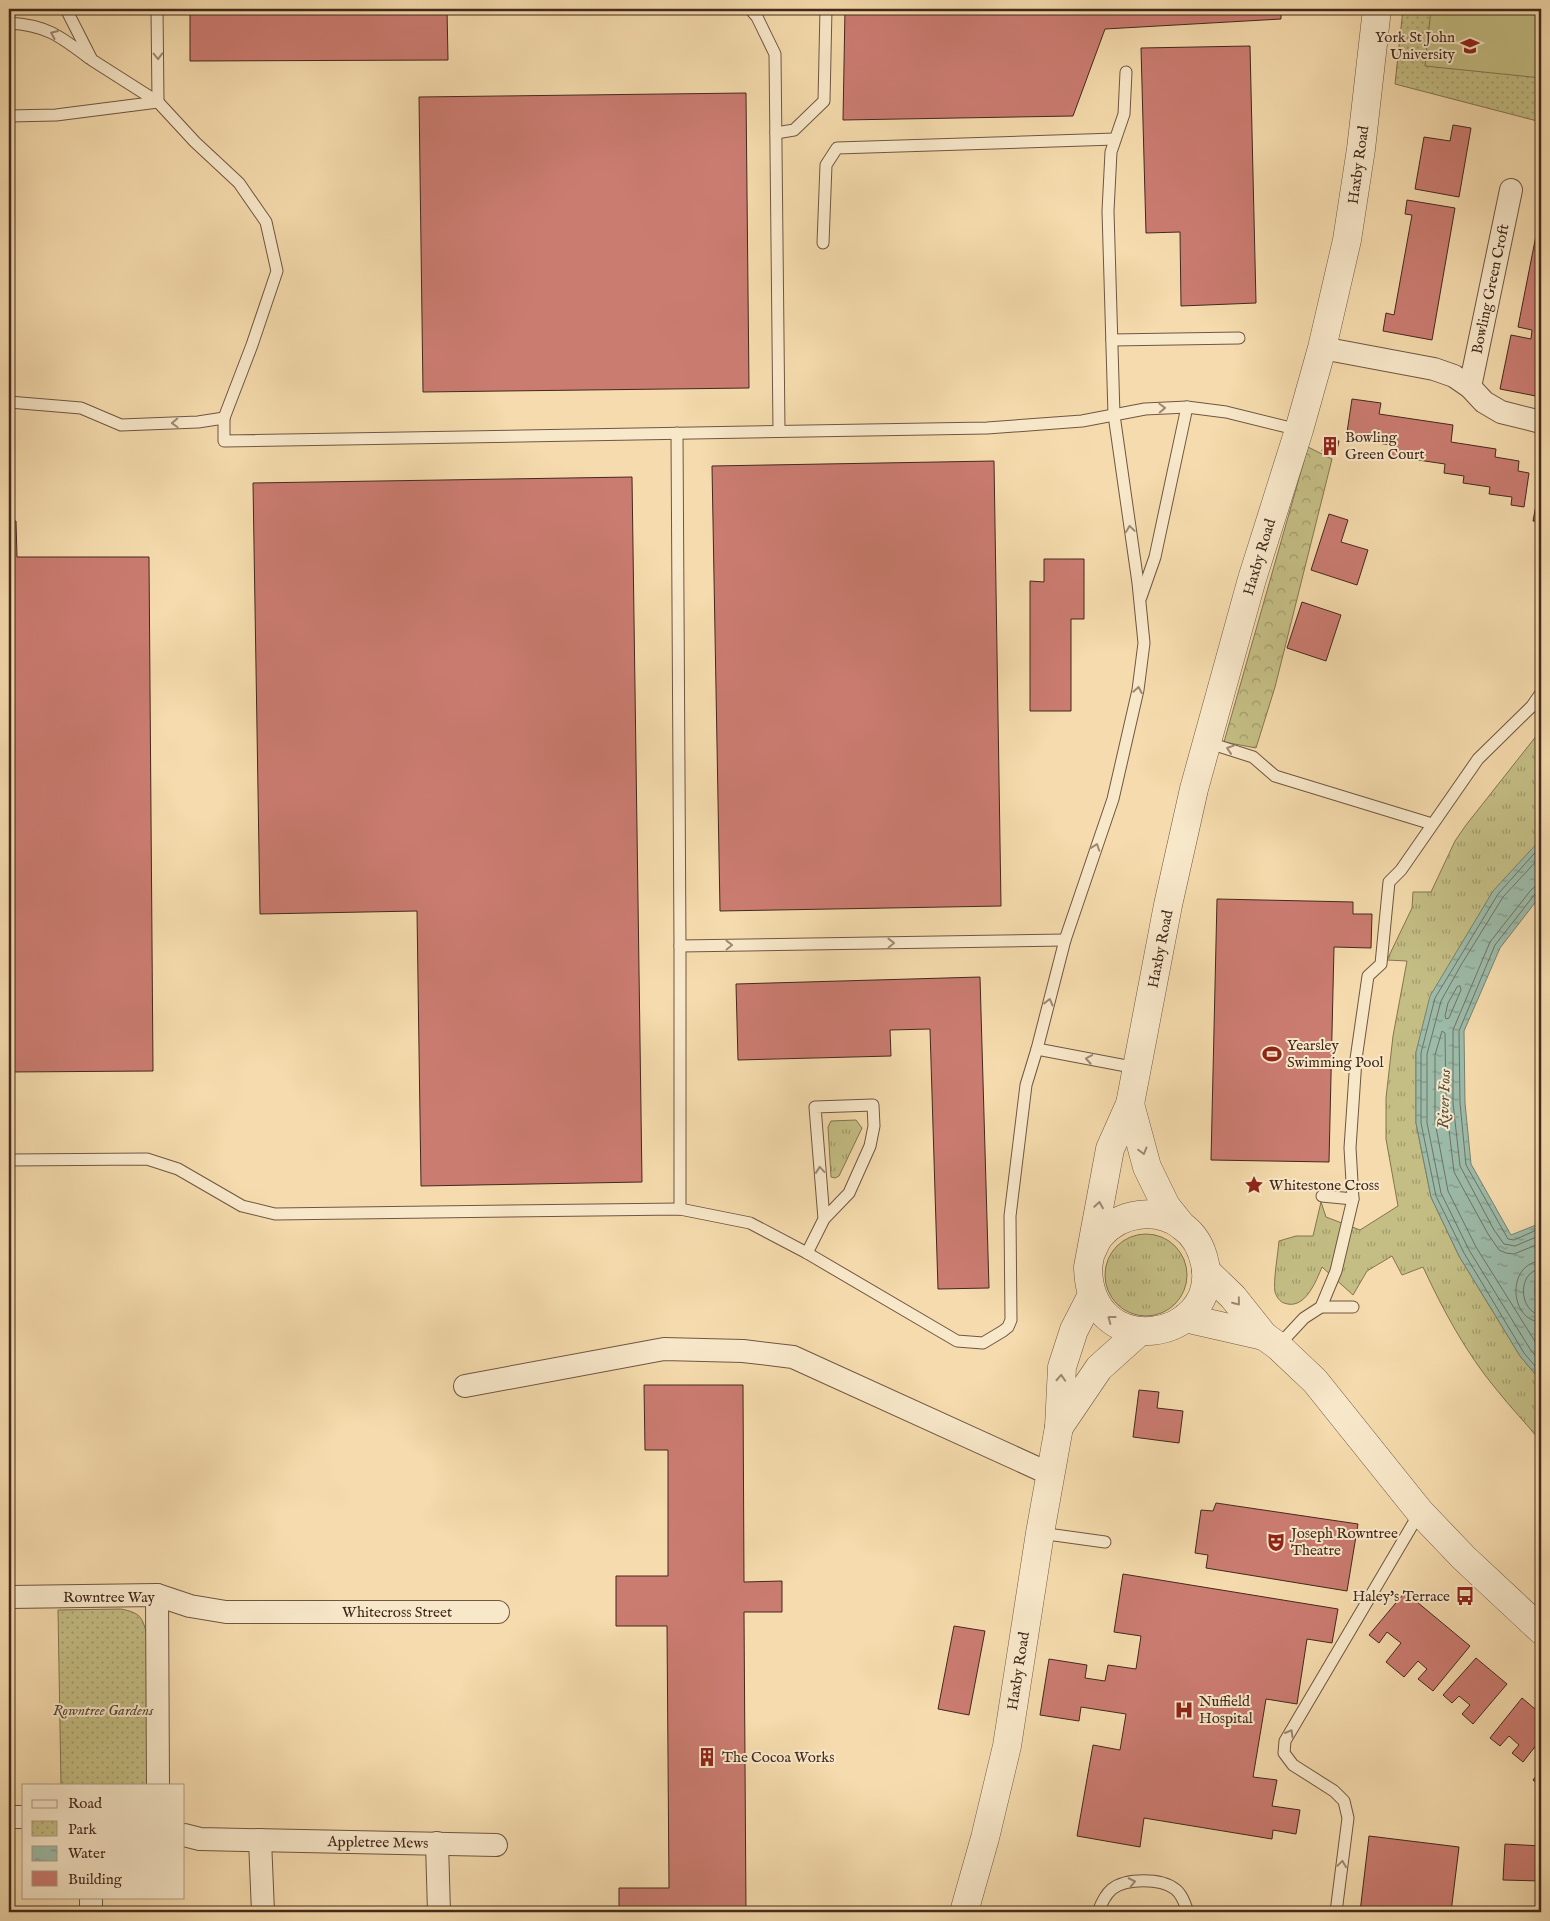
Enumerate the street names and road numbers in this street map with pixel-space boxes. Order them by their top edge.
street label: Haxby Road [1344,124,1374,206]
street label: Bowling Green Croft [1467,222,1514,356]
street label: Haxby Road [1239,516,1280,598]
street label: Haxby Road [1144,907,1178,990]
street label: Rowntree Way [63,1588,156,1607]
street label: Whitecross Street [342,1603,452,1622]
street label: Haxby Road [1003,1630,1034,1712]
street label: Appletree Mews [326,1832,429,1853]

